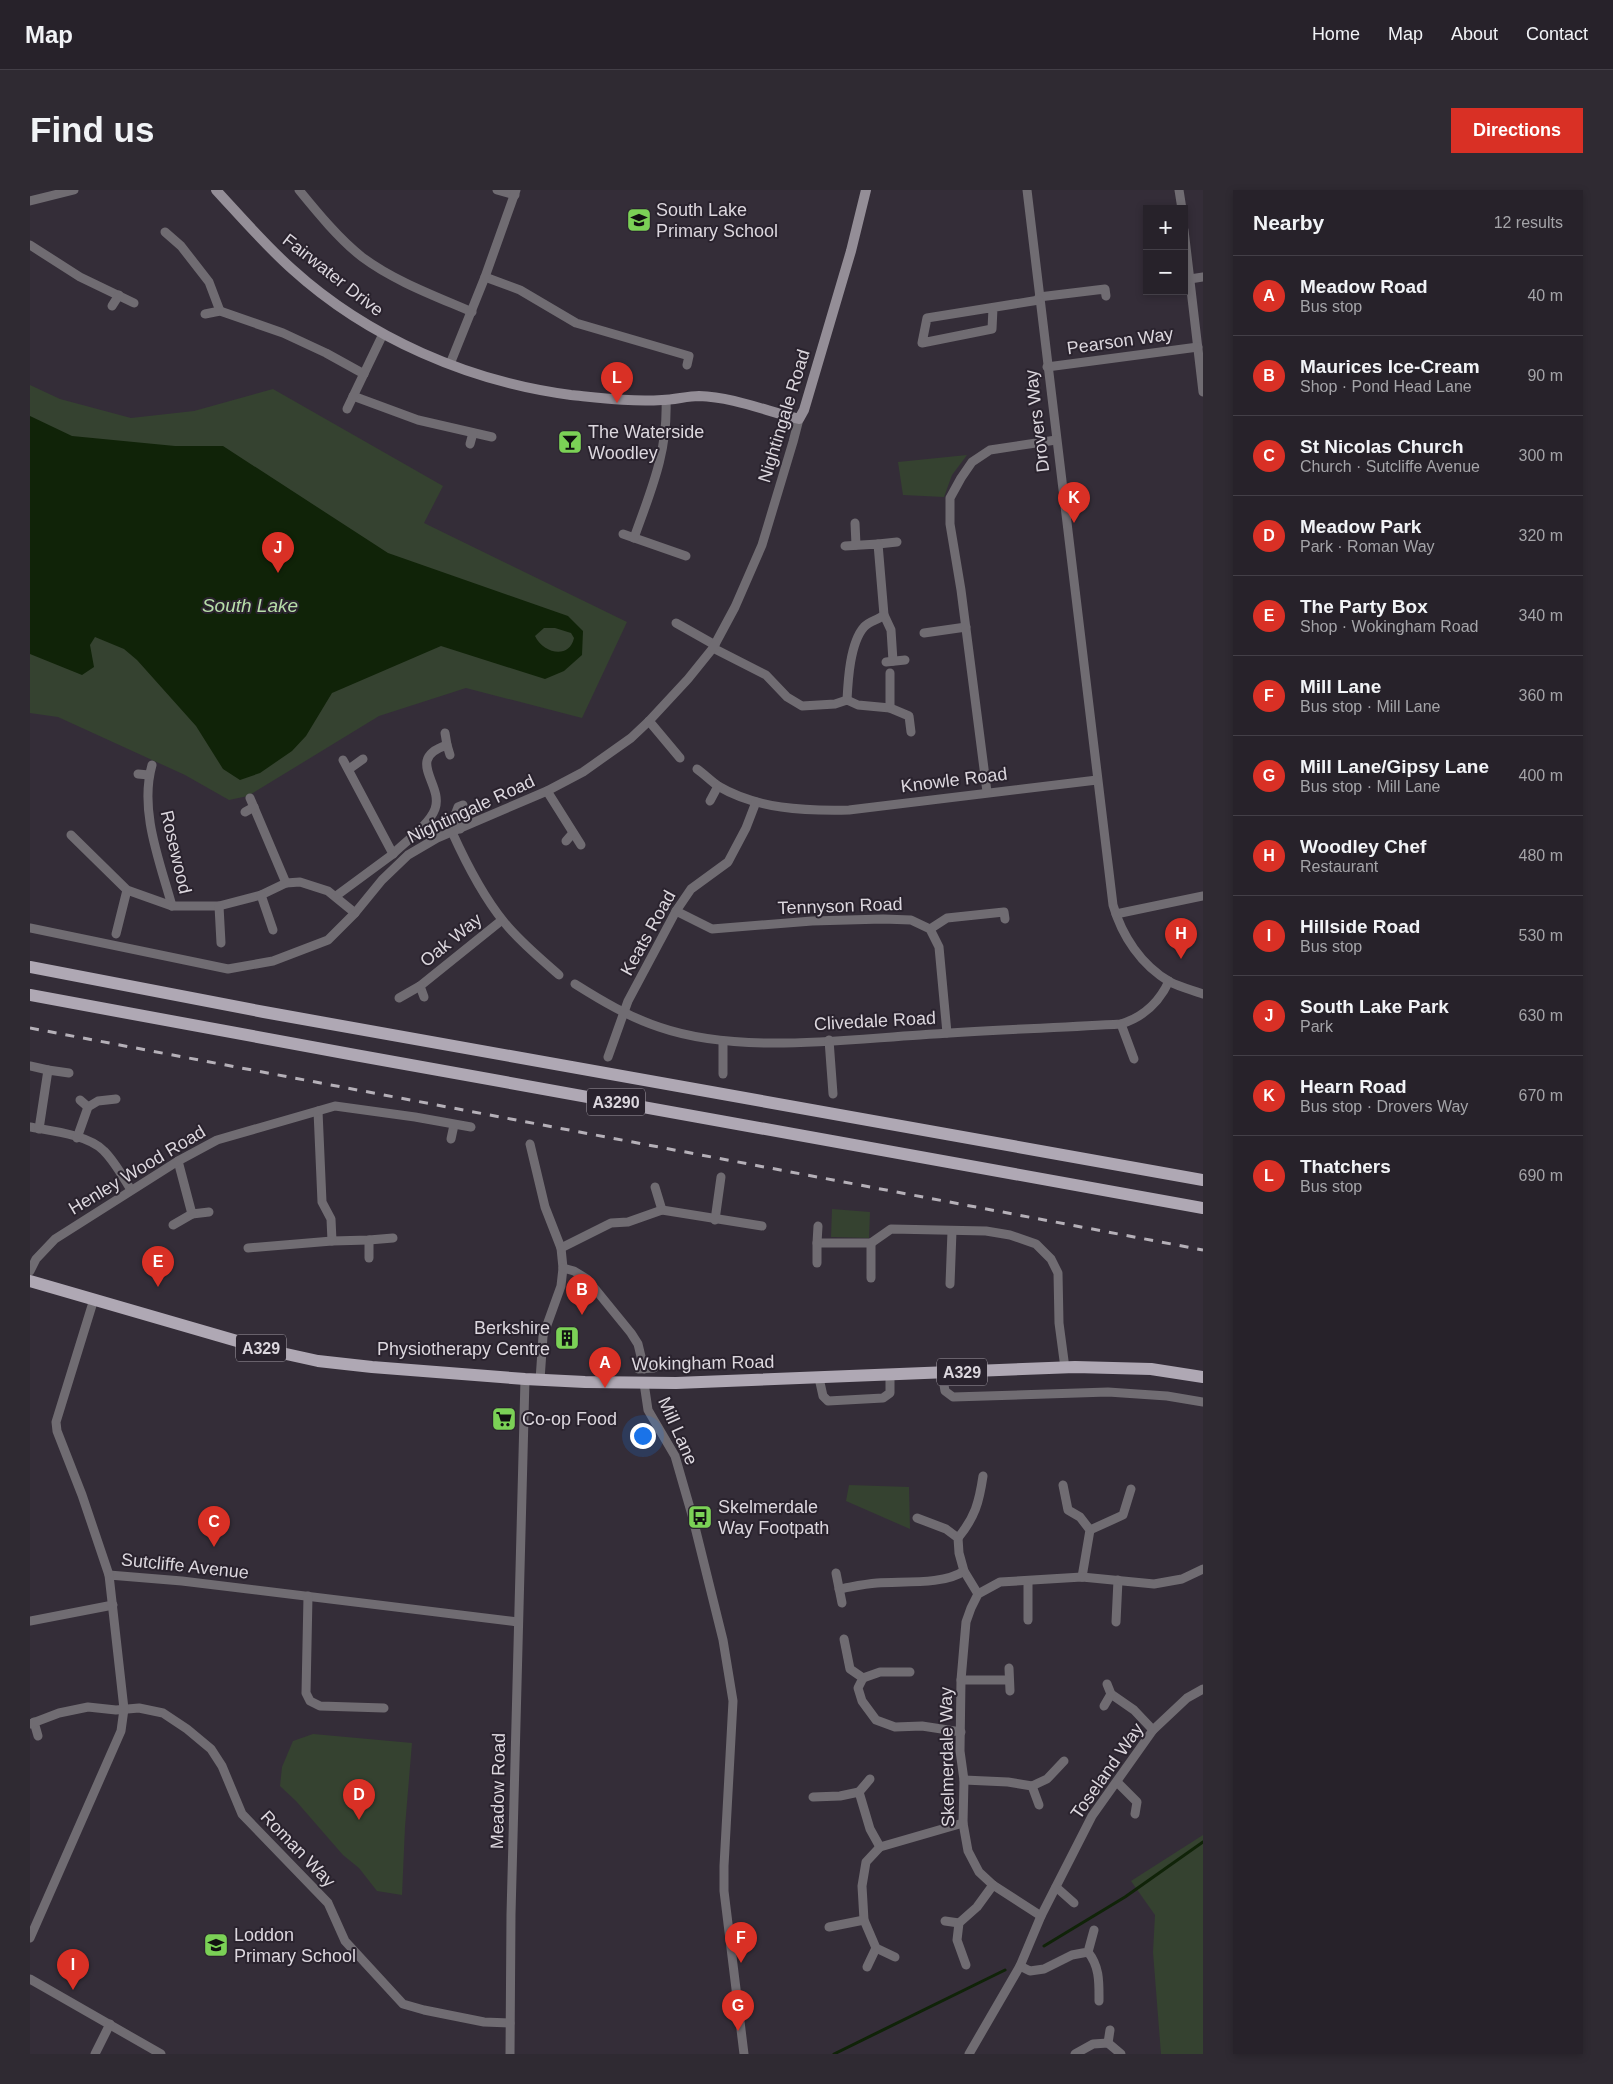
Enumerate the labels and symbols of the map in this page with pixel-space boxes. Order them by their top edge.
place label: South Lake Primary School [656,200,778,241]
school or university icon: South Lake Primary School [626,207,652,233]
street label: Fairwater Drive [279,230,387,320]
street label: Pearson Way [1065,324,1175,358]
street label: Nightingale Road [754,347,814,485]
pin: L [601,362,633,403]
street label: Drovers Way [1021,368,1053,474]
place label: The Waterside Woodley [588,422,704,463]
bar icon: The Waterside Woodley [557,429,583,455]
pin: K [1058,482,1090,523]
pin: J [262,532,294,573]
water label: South Lake [202,595,298,616]
street label: Knowle Road [900,764,1008,796]
street label: Nightingale Road [404,771,538,847]
street label: Rosewood [157,808,195,896]
street label: Keats Road [616,887,680,979]
street label: Tennyson Road [777,894,903,918]
street label: Oak Way [416,909,486,971]
pin: H [1165,918,1197,959]
street label: Clivedale Road [814,1008,936,1034]
road number: A3290 [587,1089,645,1116]
street label: Henley Wood Road [65,1121,209,1219]
pin: E [142,1246,174,1287]
pin: B [566,1274,598,1315]
place label: Berkshire Physiotherapy Centre [377,1318,550,1359]
building icon: Berkshire Physiotherapy Centre [554,1325,580,1351]
road number: A329 [236,1334,286,1362]
pin: A [589,1347,621,1388]
street label: Wokingham Road [631,1352,775,1374]
road number: A329 [937,1358,987,1386]
street label: Mill Lane [654,1394,702,1468]
supermarket icon: Co-op Food [491,1406,517,1432]
place label: Co-op Food [522,1409,617,1429]
your location [630,1423,656,1449]
place label: Skelmerdale Way Footpath [718,1497,829,1538]
bus stop icon: Skelmerdale Way Footpath [687,1504,713,1530]
pin: C [198,1506,230,1547]
street label: Sutcliffe Avenue [120,1549,250,1583]
street label: Skelmerdale Way [936,1687,958,1827]
street label: Toseland Way [1067,1719,1147,1823]
street label: Meadow Road [487,1733,509,1849]
pin: D [343,1779,375,1820]
street label: Roman Way [257,1807,339,1891]
pin: F [725,1922,757,1963]
place label: Loddon Primary School [234,1925,356,1966]
school or university icon: Loddon Primary School [203,1932,229,1958]
pin: I [57,1949,89,1990]
pin: G [722,1990,754,2031]

